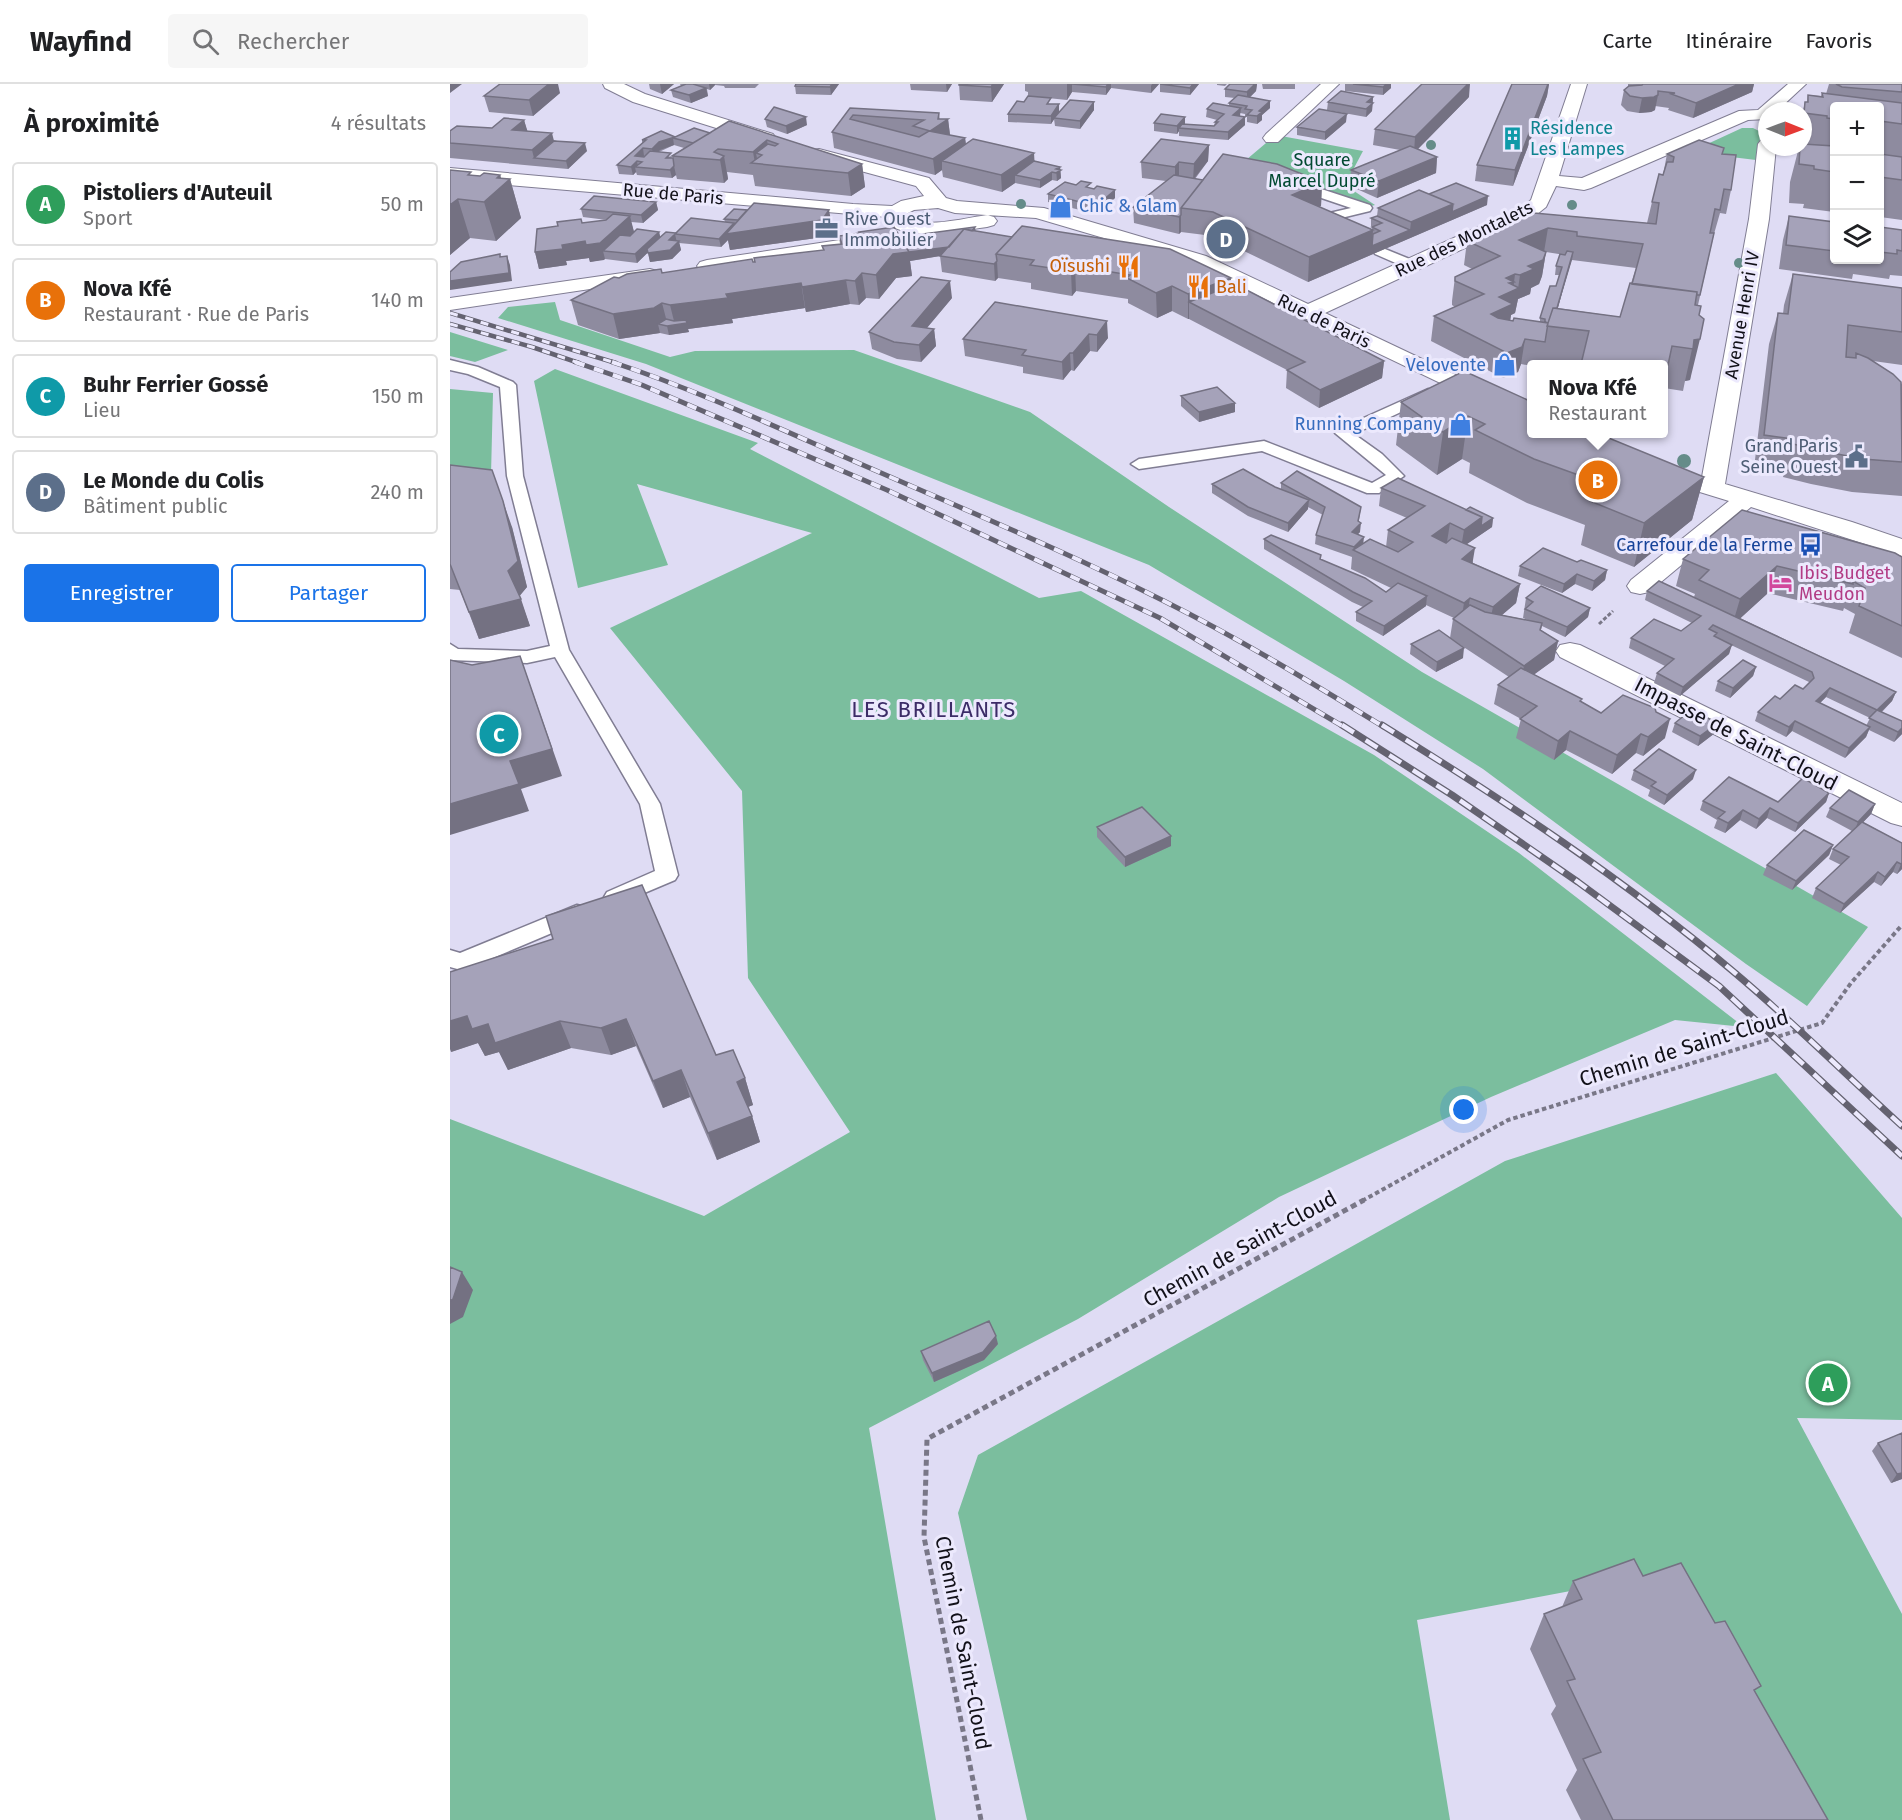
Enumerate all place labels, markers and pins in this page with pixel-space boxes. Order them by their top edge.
place label: Résidence Les Lampes [1530,117,1624,160]
building icon: Résidence Les Lampes [1499,125,1525,151]
shop icon: Chic & Glam [1048,193,1074,219]
place label: Chic & Glam [1079,195,1178,217]
place label: Rive Ouest Immobilier [844,208,934,251]
office icon: Rive Ouest Immobilier [813,216,839,242]
pin: D [1206,216,1246,262]
restaurant icon: Oïsushi [1115,253,1141,279]
place label: Oïsushi [1050,255,1110,277]
restaurant icon: Bali [1185,274,1211,300]
place label: Bali [1216,276,1247,298]
shop icon: Velovente [1491,352,1517,378]
place label: Velovente [1406,354,1486,376]
shop icon: Running Company [1447,411,1473,437]
place label: Running Company [1295,413,1442,435]
place label: Grand Paris Seine Ouest [1741,435,1838,478]
public building icon: Grand Paris Seine Ouest [1843,443,1869,469]
pin: B [1578,458,1618,502]
bus stop icon: Carrefour de la Ferme [1798,532,1824,558]
place label: Carrefour de la Ferme [1616,534,1793,556]
place label: Ibis Budget Meudon [1799,562,1891,605]
hotel icon: Ibis Budget Meudon [1768,570,1794,596]
pin: C [479,712,518,756]
pin: A [1808,1360,1848,1406]

